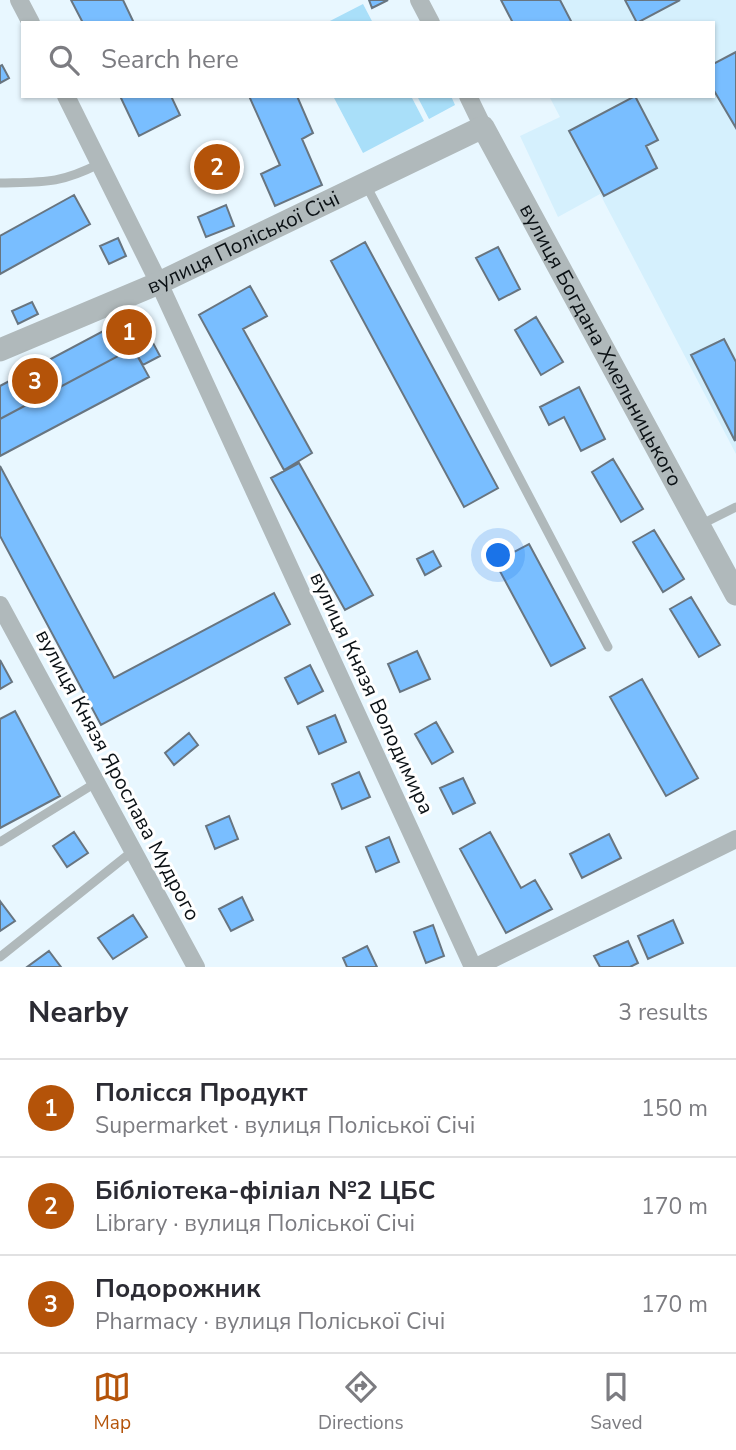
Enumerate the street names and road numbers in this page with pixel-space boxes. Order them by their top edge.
street label: вулиця Поліської Січі [143,184,344,301]
street label: вулиця Богдана Хмельницького [513,199,689,491]
street label: вулиця Князя Володимира [304,567,440,819]
street label: вулиця Князя Ярослава Мудрого [29,624,207,926]

